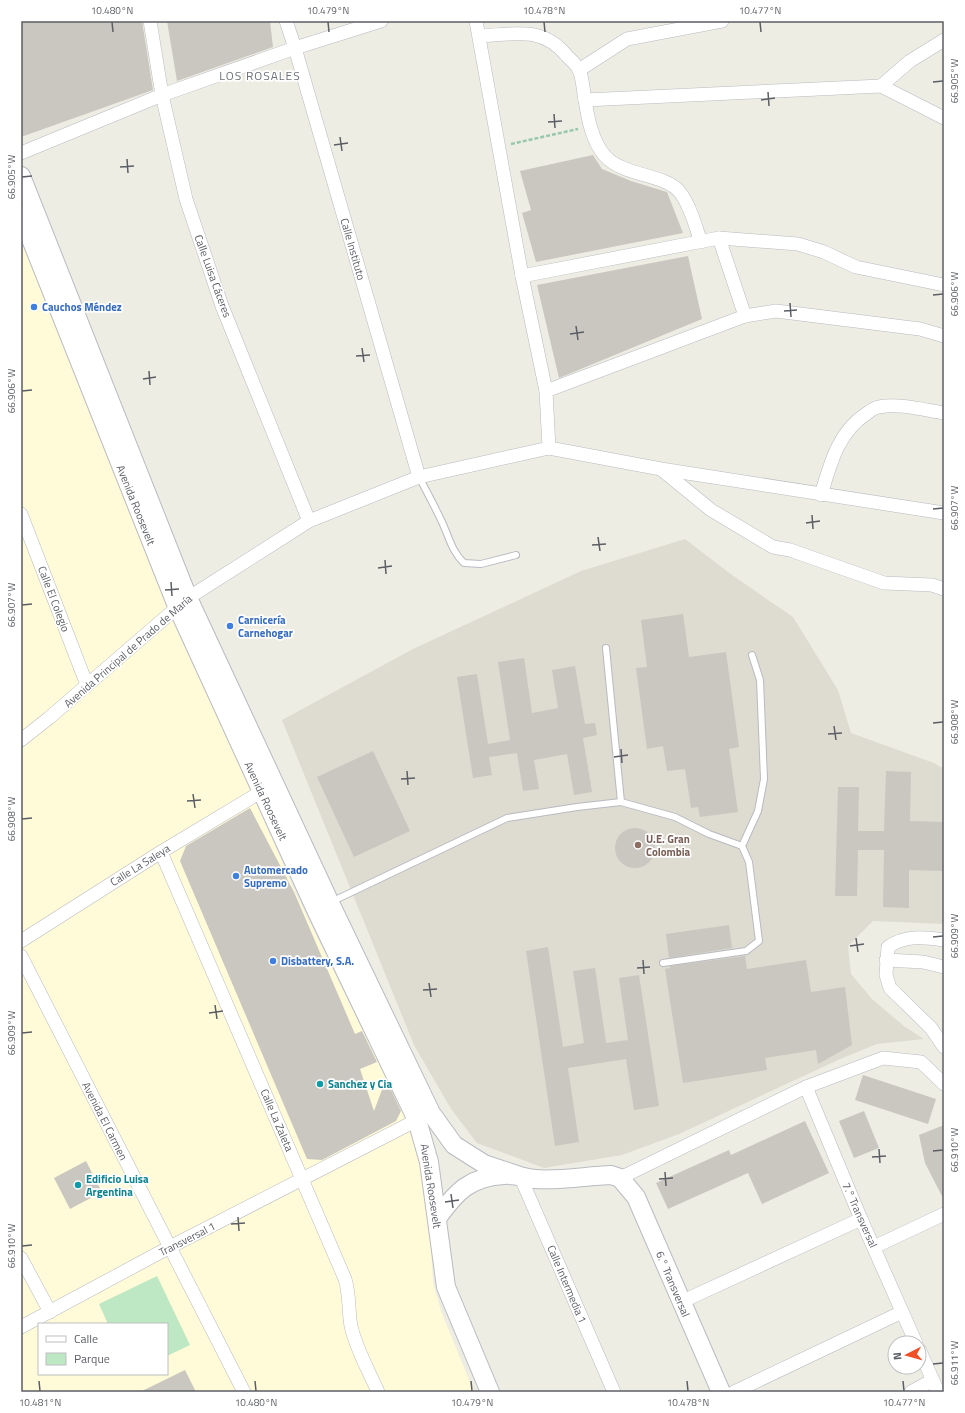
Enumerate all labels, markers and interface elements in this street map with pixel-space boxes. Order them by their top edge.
text: 10.480°N [91,3,133,18]
text: 10.479°N [307,3,349,18]
text: 10.478°N [523,3,565,18]
text: 10.477°N [739,3,781,18]
text: 66.905°W [947,59,962,103]
district label: LOS ROSALES [219,66,301,85]
text: 66.905°W [4,155,19,199]
street label: Calle Instituto [337,216,370,282]
street label: Calle Luisa Cáceres [191,232,235,320]
text: 66.906°W [947,272,962,316]
place label: Cauchos Méndez [42,299,122,315]
marker: Cauchos Méndez [29,302,39,312]
text: 66.906°W [4,369,19,413]
street label: Avenida Roosevelt [113,463,159,548]
text: 66.907°W [947,486,962,530]
street label: Calle El Colegio [34,564,74,634]
text: 66.907°W [4,583,19,627]
street label: Avenida Principal de Prado de María [60,590,196,711]
place label: Carnicería Carnehogar [238,612,293,641]
marker: Carnicería Carnehogar [225,621,235,631]
text: 66.908°W [947,700,962,744]
street label: Avenida Roosevelt [241,759,291,843]
text: 66.908°W [4,797,19,841]
place label: U.E. Gran Colombia [646,831,691,860]
street label: Calle La Saleya [107,840,173,890]
marker: U.E. Gran Colombia [633,840,643,850]
place label: Automercado Supremo [244,862,308,891]
marker: Automercado Supremo [231,871,241,881]
text: 66.909°W [947,914,962,958]
place label: Disbattery, S.A. [281,953,354,969]
marker: Disbattery, S.A. [268,956,278,966]
text: 66.909°W [4,1011,19,1055]
place label: Sanchez y Cia [328,1076,392,1092]
street label: Avenida El Carmen [78,1079,132,1163]
marker: Sanchez y Cia [315,1079,325,1089]
street label: Calle La Zaleta [257,1086,298,1154]
text: 66.910°W [947,1128,962,1172]
street label: Avenida Roosevelt [416,1143,446,1229]
place label: Edificio Luisa Argentina [86,1171,149,1200]
marker: Edificio Luisa Argentina [73,1180,83,1190]
street label: 7.° Transversal [838,1180,882,1250]
street label: Transversal 1 [156,1218,218,1260]
text: 66.910°W [4,1224,19,1268]
street label: Calle Intermedia 1 [543,1242,591,1326]
street label: 6.° Transversal [652,1249,694,1319]
legend [38,1323,168,1375]
text: Calle [74,1329,98,1348]
north arrow [887,1335,927,1375]
text: 66.911°W [947,1341,962,1385]
text: Parque [74,1349,110,1368]
text: N [889,1351,905,1361]
text: 10.481°N [19,1395,61,1410]
text: 10.480°N [235,1395,277,1410]
text: 10.479°N [451,1395,493,1410]
text: 10.478°N [667,1395,709,1410]
text: 10.477°N [883,1395,925,1410]

